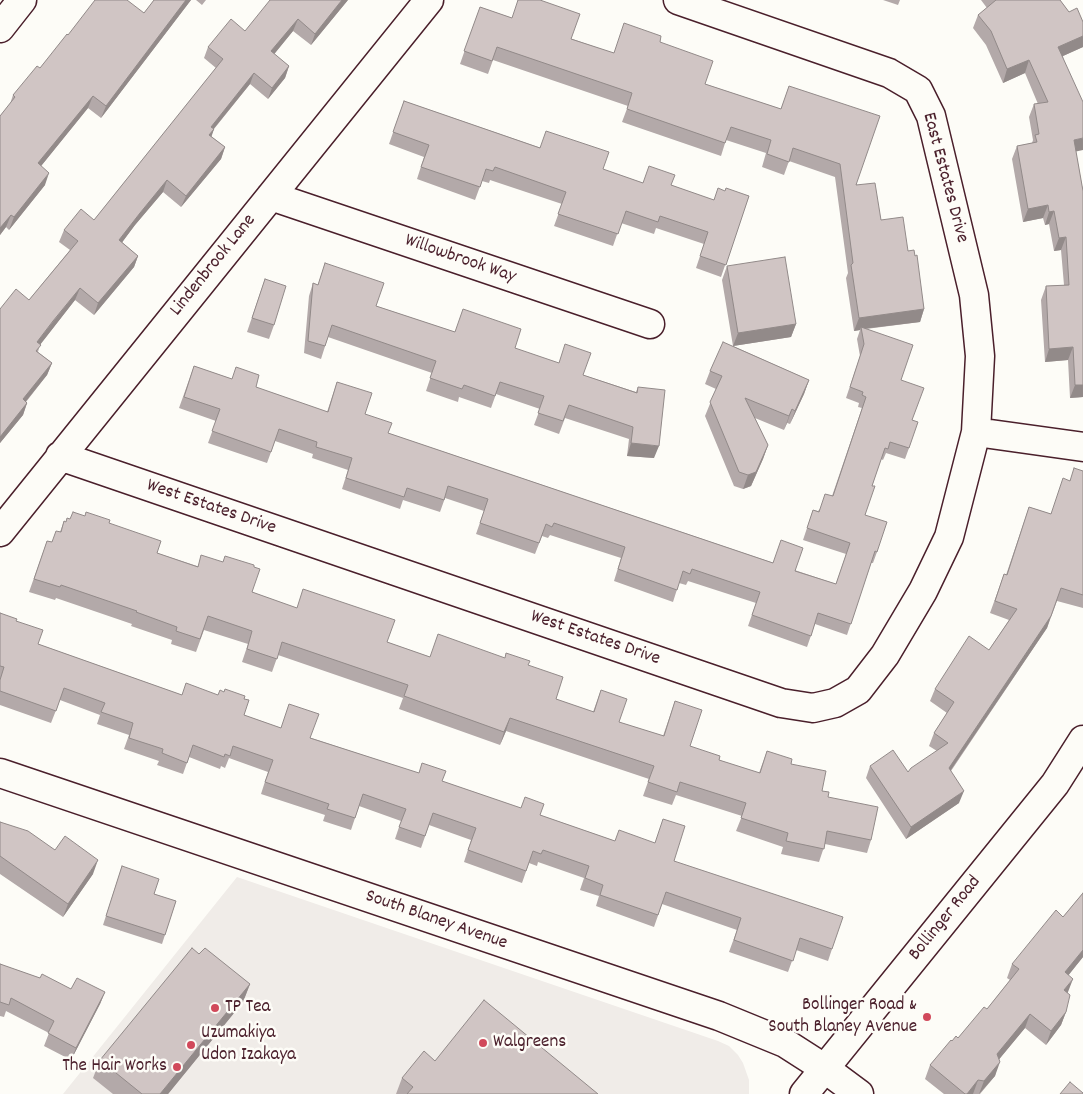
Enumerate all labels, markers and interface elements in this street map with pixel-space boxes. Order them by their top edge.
street label: East Estates Drive [916,110,972,246]
street label: Lindenbrook Lane [166,211,262,321]
street label: Willowbrook Way [401,230,519,290]
street label: West Estates Drive [143,475,279,541]
street label: West Estates Drive [527,606,663,672]
street label: Bollinger Road [905,872,987,966]
street label: South Blaney Avenue [362,886,510,956]
place label: Bollinger Road & South Blaney Avenue [768,995,917,1039]
place label: TP Tea [225,997,270,1019]
marker: TP Tea [209,1002,221,1014]
marker: Bollinger Road & South Blaney Avenue [921,1011,933,1023]
place label: Uzumakiya Udon Izakaya [201,1023,296,1067]
place label: Walgreens [493,1032,566,1054]
marker: Walgreens [477,1037,489,1049]
marker: Uzumakiya Udon Izakaya [185,1039,197,1051]
place label: The Hair Works [62,1056,167,1078]
marker: The Hair Works [171,1061,183,1073]

